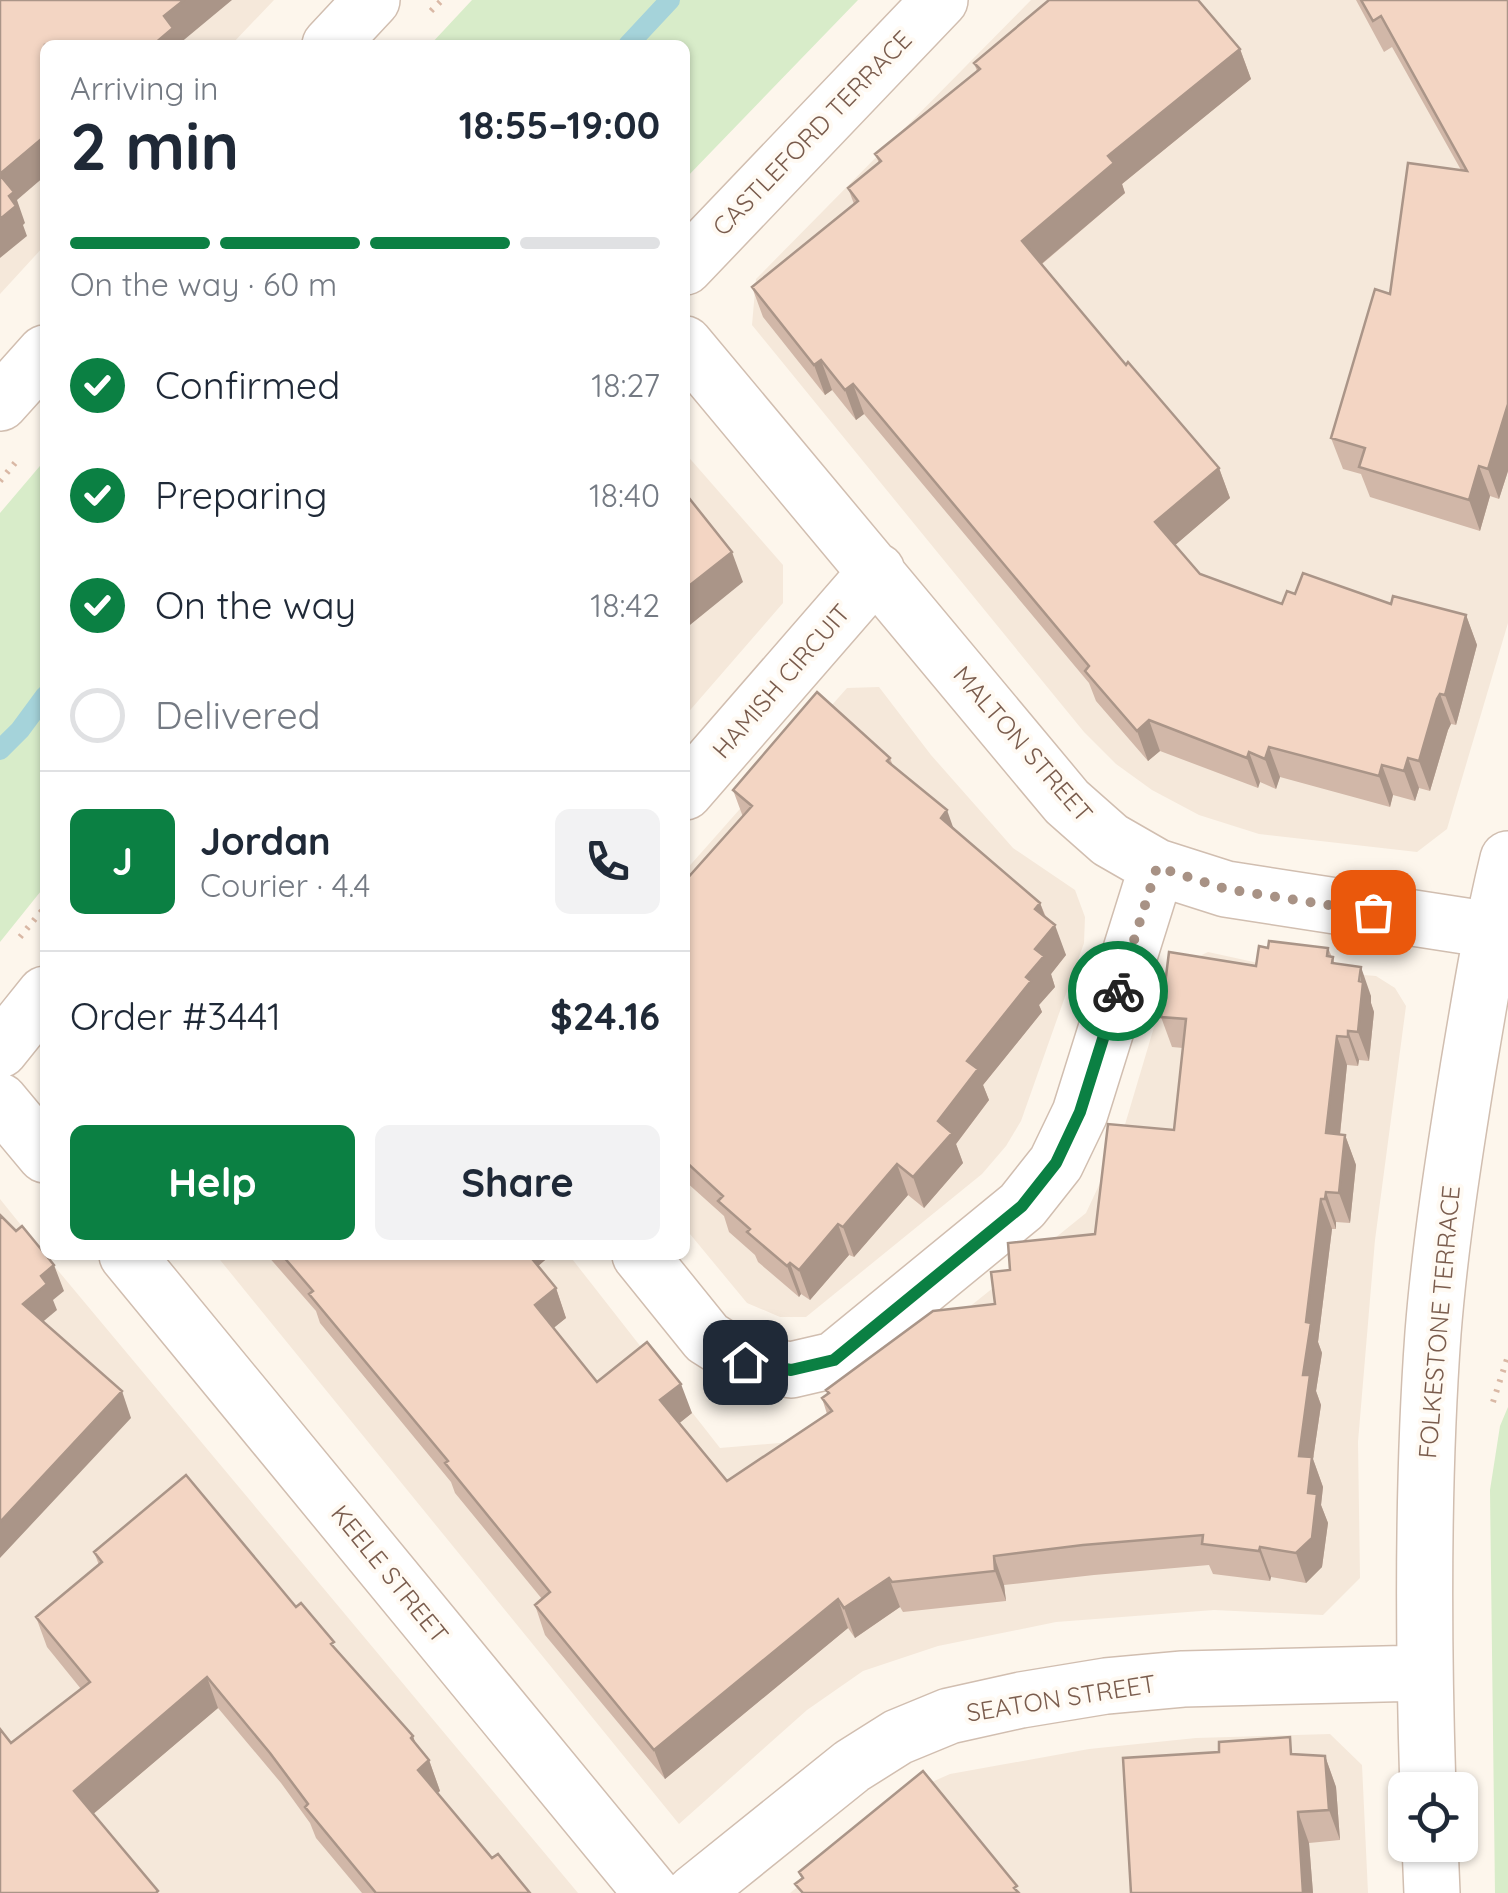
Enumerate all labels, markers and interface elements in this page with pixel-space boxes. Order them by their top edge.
street label: CASTLEFORD TERRACE [706,24,918,242]
text: Arriving in [70,68,219,108]
text: 18:55–19:00 [459,101,660,149]
text: 2 min [70,105,239,186]
text: On the way · 60 m [70,264,337,304]
icon: check [70,358,125,413]
text: Confirmed [155,361,340,409]
text: 18:27 [591,365,660,405]
icon: check [70,468,125,523]
text: Preparing [155,471,327,519]
text: 18:40 [589,475,660,515]
icon: check [70,578,125,633]
text: On the way [155,581,356,629]
text: 18:42 [590,585,660,625]
street label: HAMISH CIRCUIT [705,597,856,764]
street label: MALTON STREET [947,659,1100,828]
text: Delivered [155,691,321,739]
button: phone [555,809,660,914]
text: Jordan [200,817,331,865]
text: J [112,837,133,885]
text: Courier · 4.4 [200,865,370,905]
pin [1331,870,1416,955]
icon: bag [1346,885,1401,940]
courier [1068,941,1168,1041]
icon: bike [1091,964,1146,1019]
text: Order #3441 [70,992,281,1040]
text: $24.16 [550,992,660,1040]
button: Help [70,1125,355,1240]
button: Share [375,1125,660,1240]
street label: FOLKESTONE TERRACE [1411,1184,1466,1460]
pin [703,1320,788,1405]
icon: home [718,1335,773,1390]
street label: KEELE STREET [325,1498,456,1649]
street label: SEATON STREET [964,1667,1158,1728]
map controls [1388,1772,1478,1862]
button: locate [1388,1772,1478,1862]

